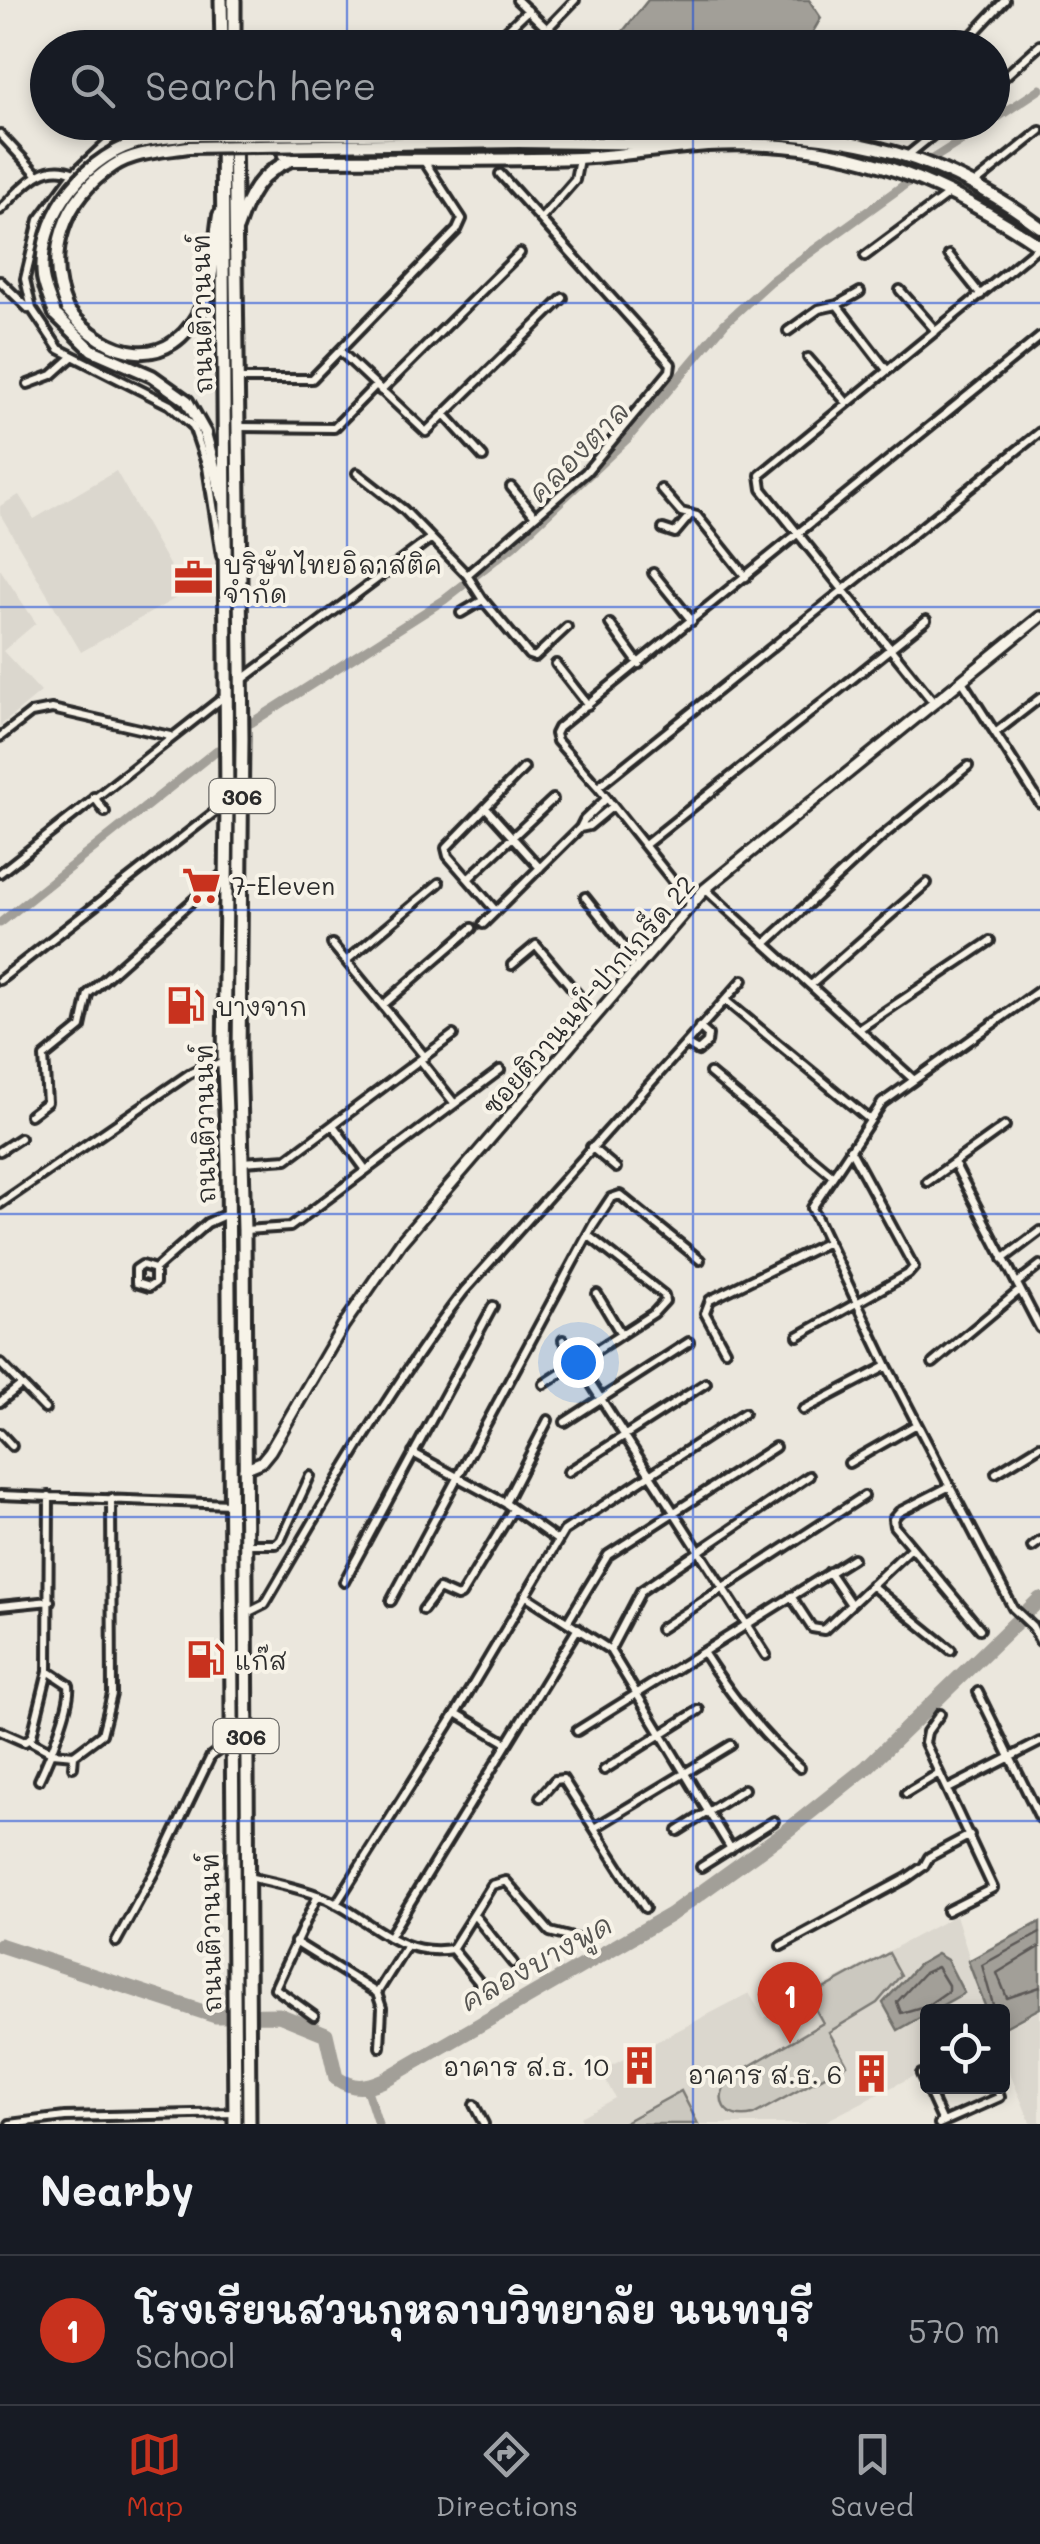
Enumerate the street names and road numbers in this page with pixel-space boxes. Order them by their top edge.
street label: ถนนติวานนท์ [183,234,218,394]
road number: 306 [210,779,274,813]
street label: ซอยติวานนท์-ปากเกร็ด 22 [473,867,701,1121]
street label: ถนนติวานนท์ [186,1044,221,1204]
road number: 306 [214,1719,278,1753]
street label: ถนนติวานนท์ [192,1853,227,2013]

